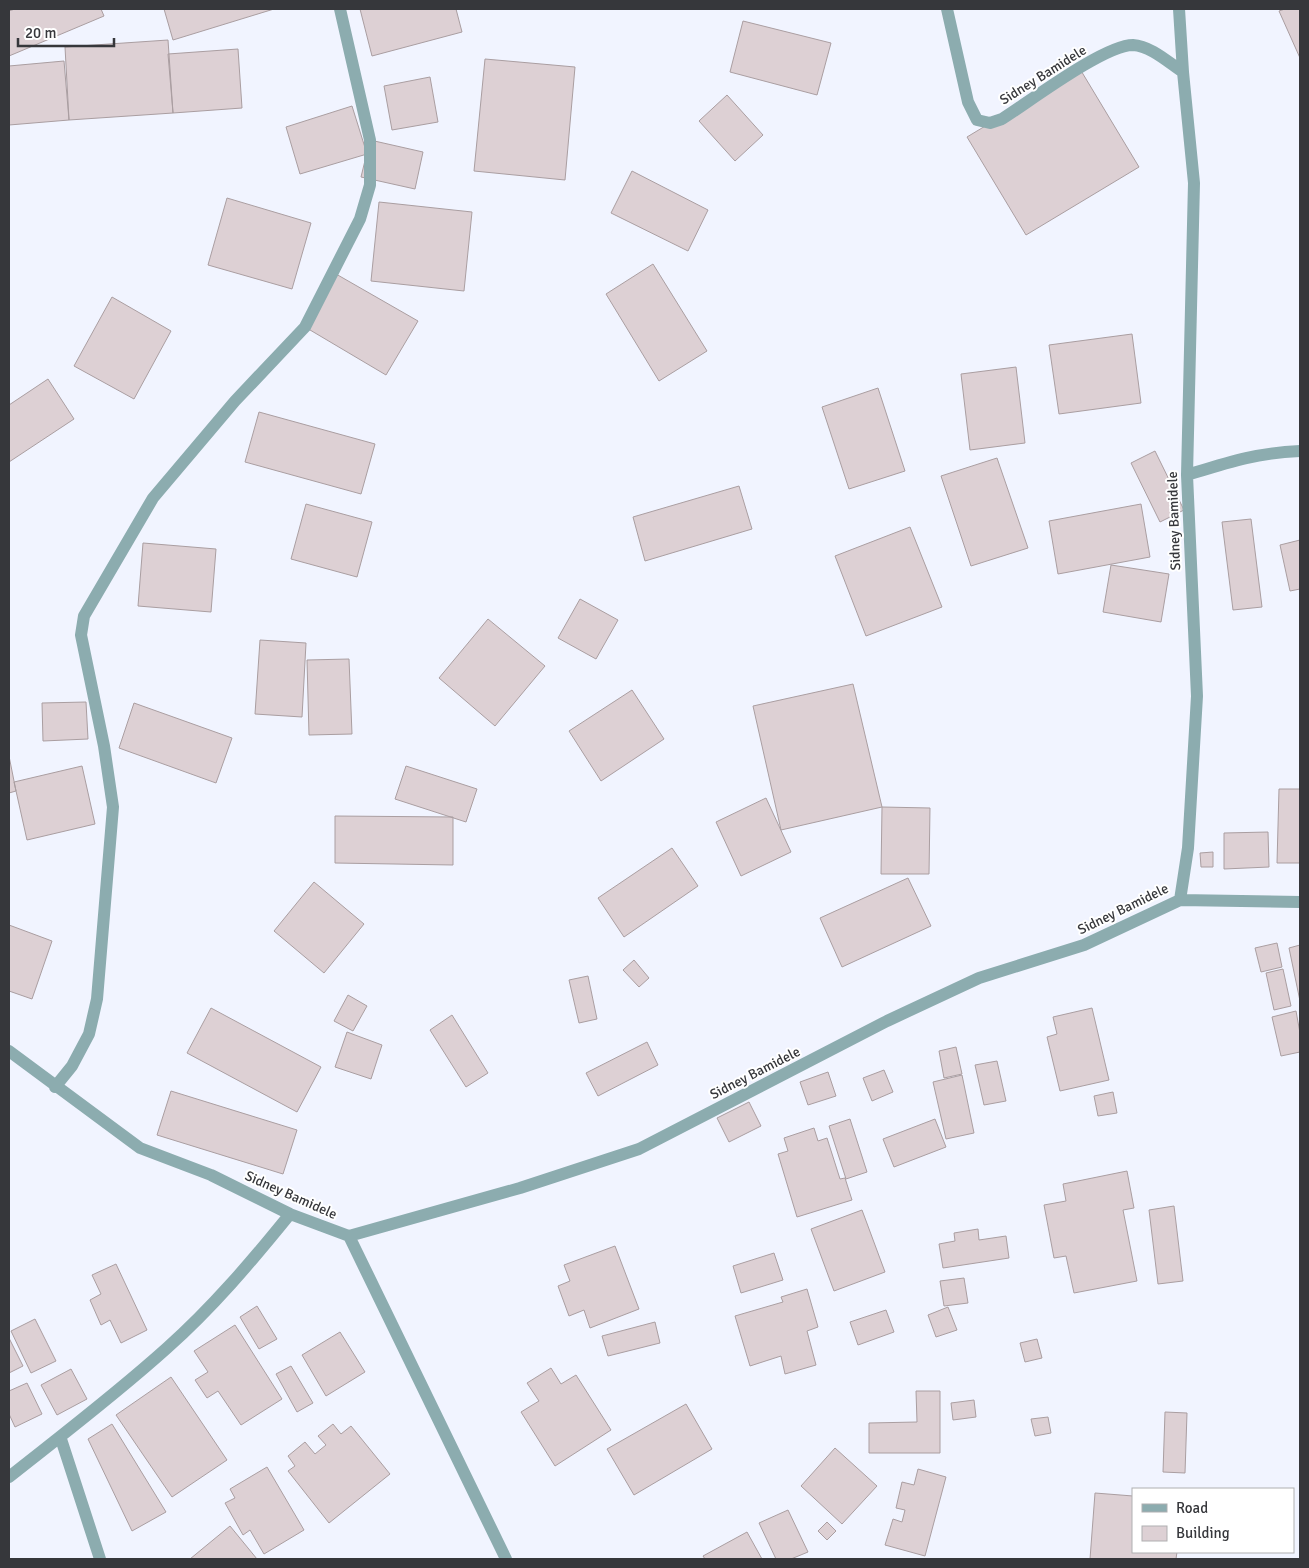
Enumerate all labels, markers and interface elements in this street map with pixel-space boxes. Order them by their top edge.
scale bar [18,15,114,47]
text: 20 m [25,24,56,42]
street label: Sidney Bamidele [997,42,1089,108]
street label: Sidney Bamidele [1164,471,1184,571]
street label: Sidney Bamidele [1075,880,1171,938]
street label: Sidney Bamidele [707,1043,803,1103]
street label: Sidney Bamidele [242,1167,340,1223]
legend [1132,1488,1294,1553]
text: Road [1176,1499,1208,1517]
text: Building [1176,1524,1230,1542]

